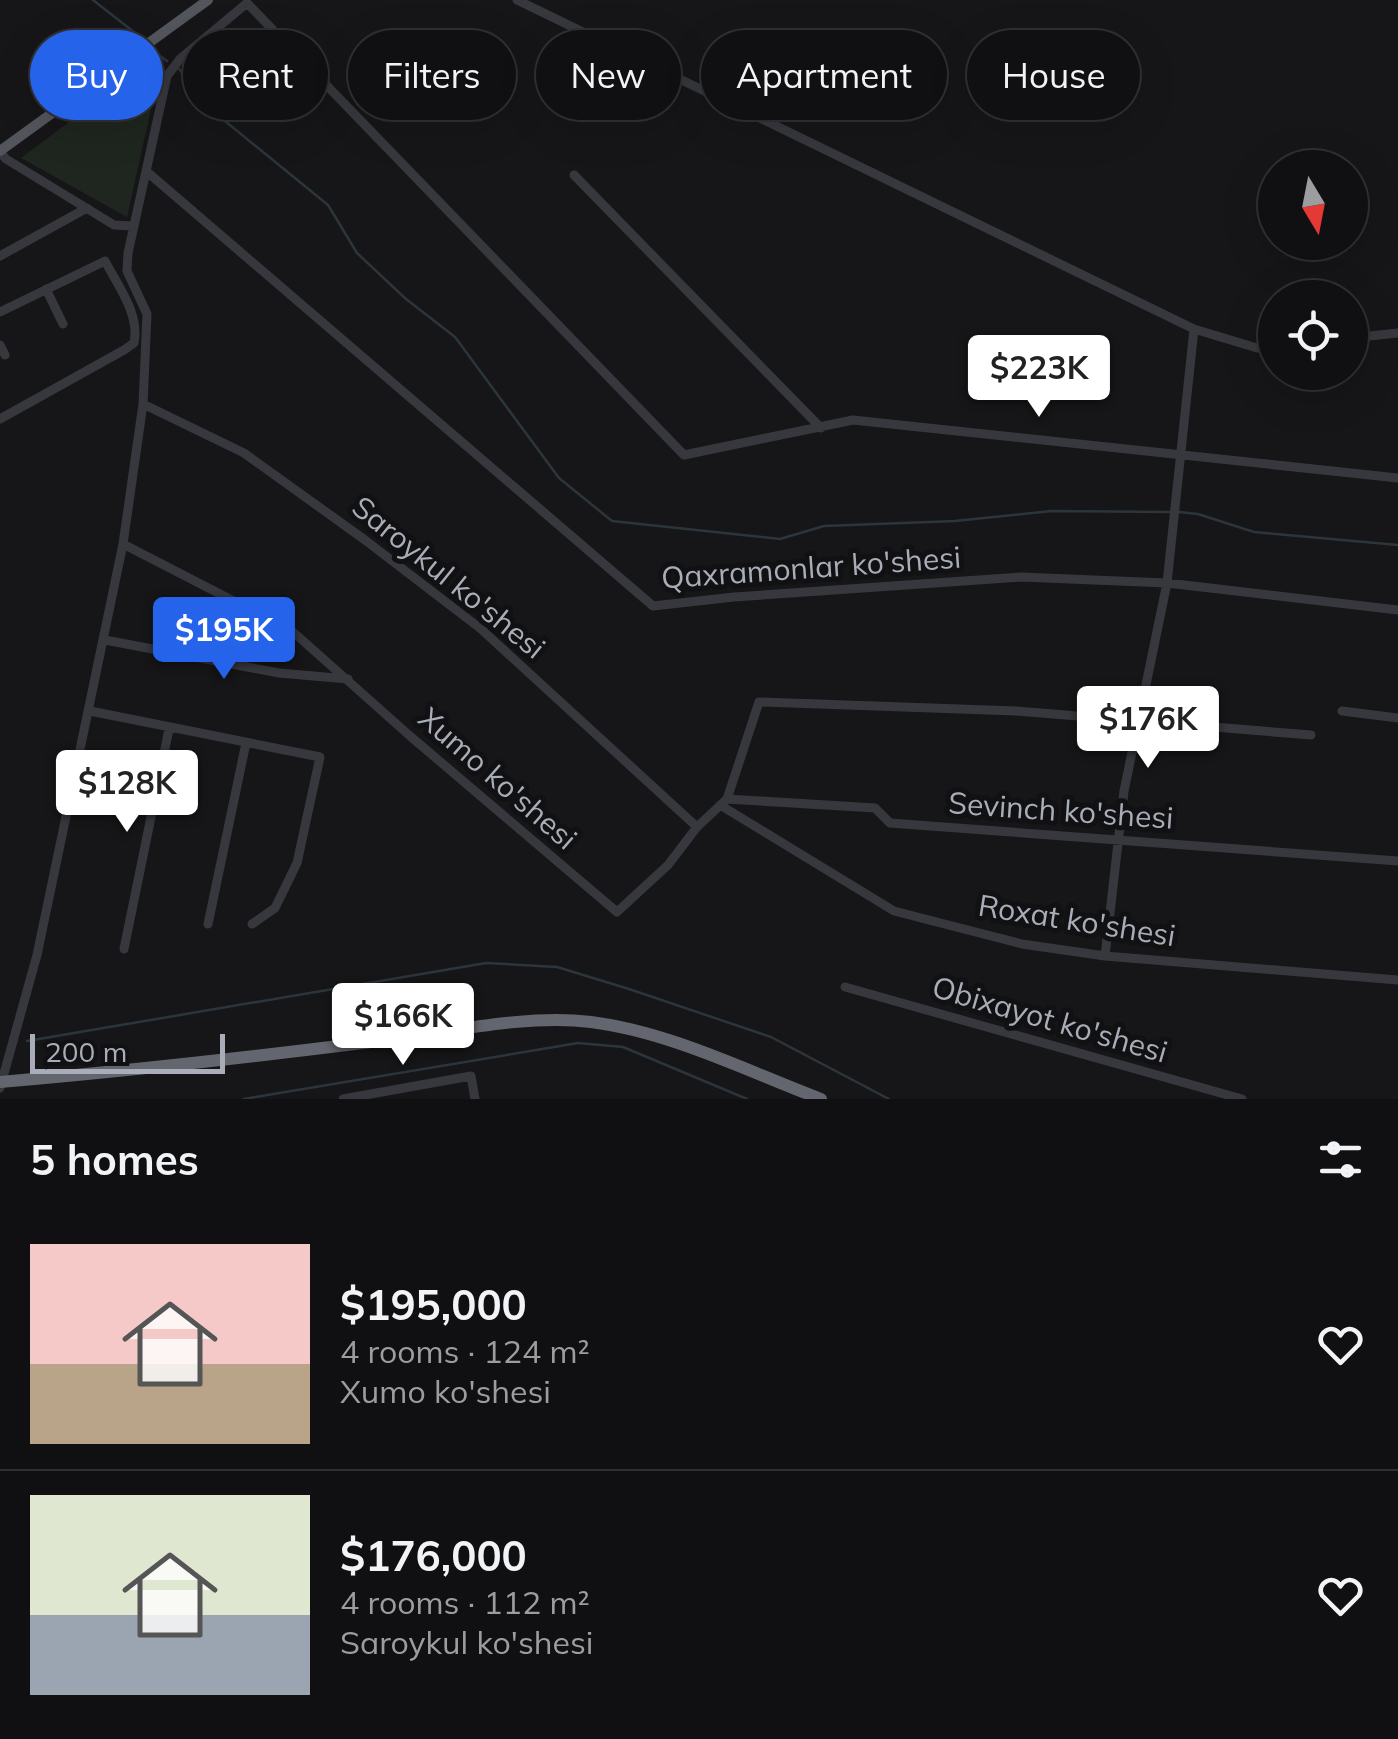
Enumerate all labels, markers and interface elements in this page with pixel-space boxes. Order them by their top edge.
chip: Buy [30,30,163,120]
chip: Rent [183,30,328,120]
chip: Filters [348,30,516,120]
chip: New [536,30,681,120]
chip: Apartment [701,30,947,120]
chip: House [967,30,1140,120]
north arrow [1258,150,1368,260]
map controls [1258,150,1368,390]
button: locate [1258,280,1368,390]
pin: $223K [969,335,1109,420]
text: $223K [990,347,1088,387]
street label: Saroykul ko'shesi [345,487,553,667]
street label: Qaxramonlar ko'shesi [660,538,962,596]
pin: $195K [154,597,294,682]
text: $195K [175,609,273,649]
pin: $176K [1078,686,1218,771]
text: $176K [1099,698,1197,738]
street label: Xumo ko'shesi [411,699,585,857]
pin: $128K [57,750,197,835]
text: $128K [78,762,176,802]
street label: Sevinch ko'shesi [947,783,1175,837]
street label: Roxat ko'shesi [976,886,1178,954]
street label: Obixayot ko'shesi [928,967,1172,1071]
pin: $166K [333,983,473,1068]
text: $166K [354,995,452,1035]
scale bar [30,1029,225,1074]
text: 200 m [45,1034,127,1069]
icon: filters [1313,1132,1368,1187]
text: 5 homes [30,1133,199,1186]
text: $195,000 [340,1278,527,1331]
icon: home [110,1284,230,1404]
icon: heart [1313,1317,1368,1372]
text: 4 rooms · 124 m² [340,1331,590,1371]
text: Xumo ko'shesi [340,1371,551,1411]
text: $176,000 [340,1529,527,1582]
icon: home [110,1535,230,1655]
icon: heart [1313,1568,1368,1623]
text: 4 rooms · 112 m² [340,1582,590,1622]
text: Saroykul ko'shesi [340,1622,593,1662]

